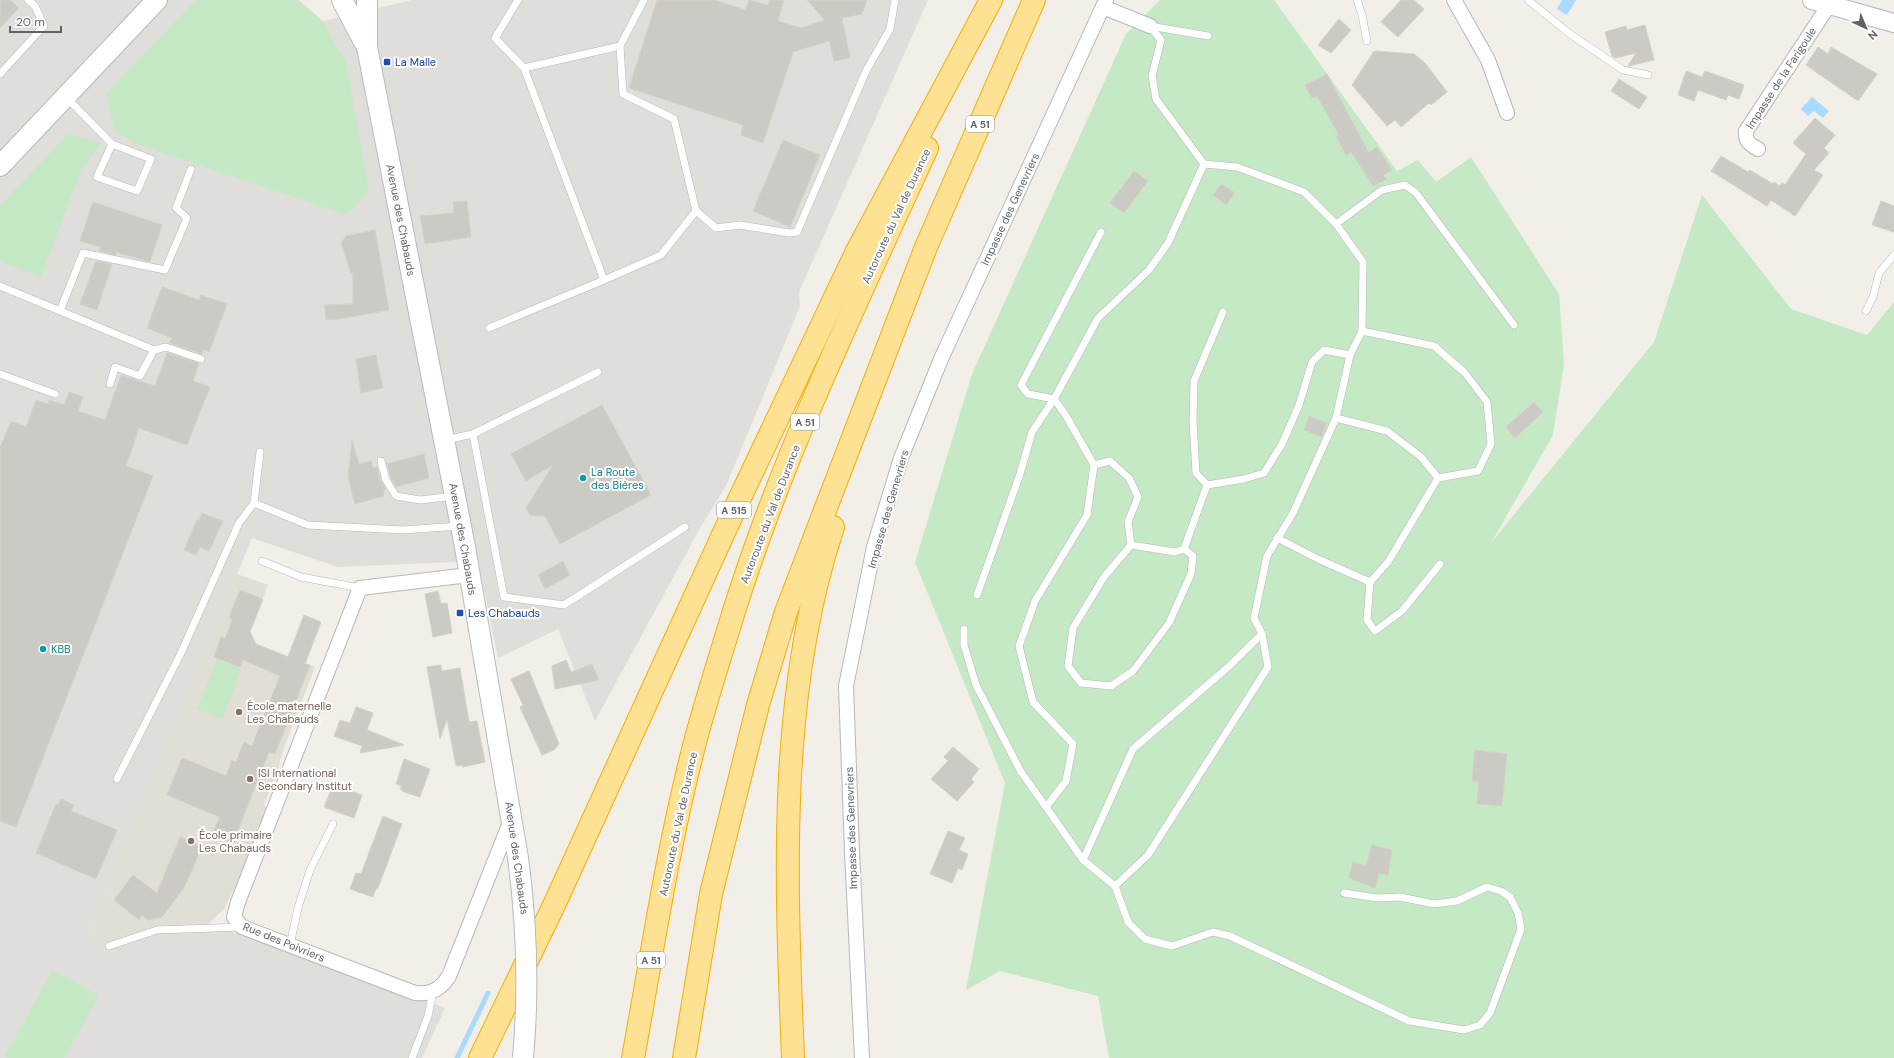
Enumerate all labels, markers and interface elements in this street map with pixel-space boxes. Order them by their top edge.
scale bar [10,8,61,34]
north arrow [1846,8,1886,48]
text: 20 m [16,14,45,30]
street label: Impasse de la Farigoule [1743,24,1819,132]
text: N [1865,27,1881,43]
place label: La Malle [395,55,436,69]
marker: La Malle [382,57,392,67]
road number: A 51 [966,116,994,132]
street label: Autoroute du Val de Durance [859,146,933,286]
street label: Impasse des Genevriers [978,151,1042,267]
street label: Avenue des Chabauds [383,163,419,277]
road number: A 51 [791,414,819,430]
street label: Autoroute du Val de Durance [737,443,803,585]
street label: Impasse des Genevriers [864,448,912,570]
place label: La Route des Bières [591,465,644,492]
marker: La Route des Bières [578,473,588,483]
street label: Avenue des Chabauds [446,482,480,596]
road number: A 515 [717,502,751,518]
place label: Les Chabauds [468,606,540,620]
marker: Les Chabauds [455,608,465,618]
place label: KBB [51,642,71,656]
marker: KBB [38,644,48,654]
place label: École maternelle Les Chabauds [247,699,331,726]
marker: École maternelle Les Chabauds [234,707,244,717]
street label: Autoroute du Val de Durance [656,751,700,897]
place label: ISI International Secondary Institut [258,766,352,793]
street label: Impasse des Genevriers [842,767,860,889]
marker: ISI International Secondary Institut [245,774,255,784]
street label: Avenue des Chabauds [502,801,532,915]
place label: École primaire Les Chabauds [199,828,272,855]
marker: École primaire Les Chabauds [186,836,196,846]
street label: Rue des Poivriers [241,919,327,965]
road number: A 51 [637,952,665,968]

